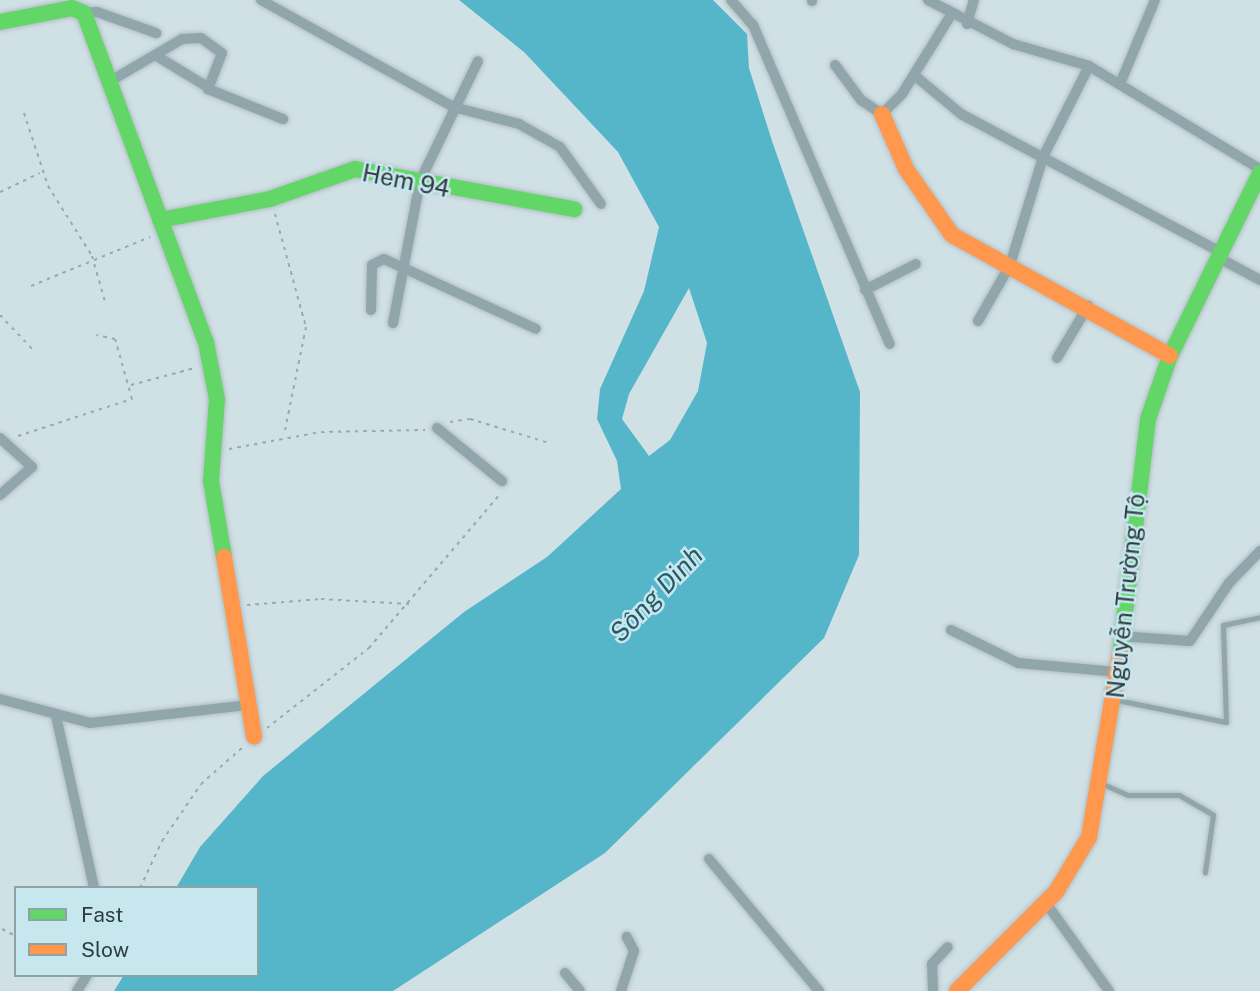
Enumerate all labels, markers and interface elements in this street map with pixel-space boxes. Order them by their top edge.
street label: Hẻm 94 [360,158,452,204]
street label: Nguyễn Trường Tộ [1101,492,1151,700]
water label: Sông Dinh [603,540,709,648]
legend [14,886,259,977]
text: Fast [81,902,123,927]
text: Slow [81,937,129,962]

